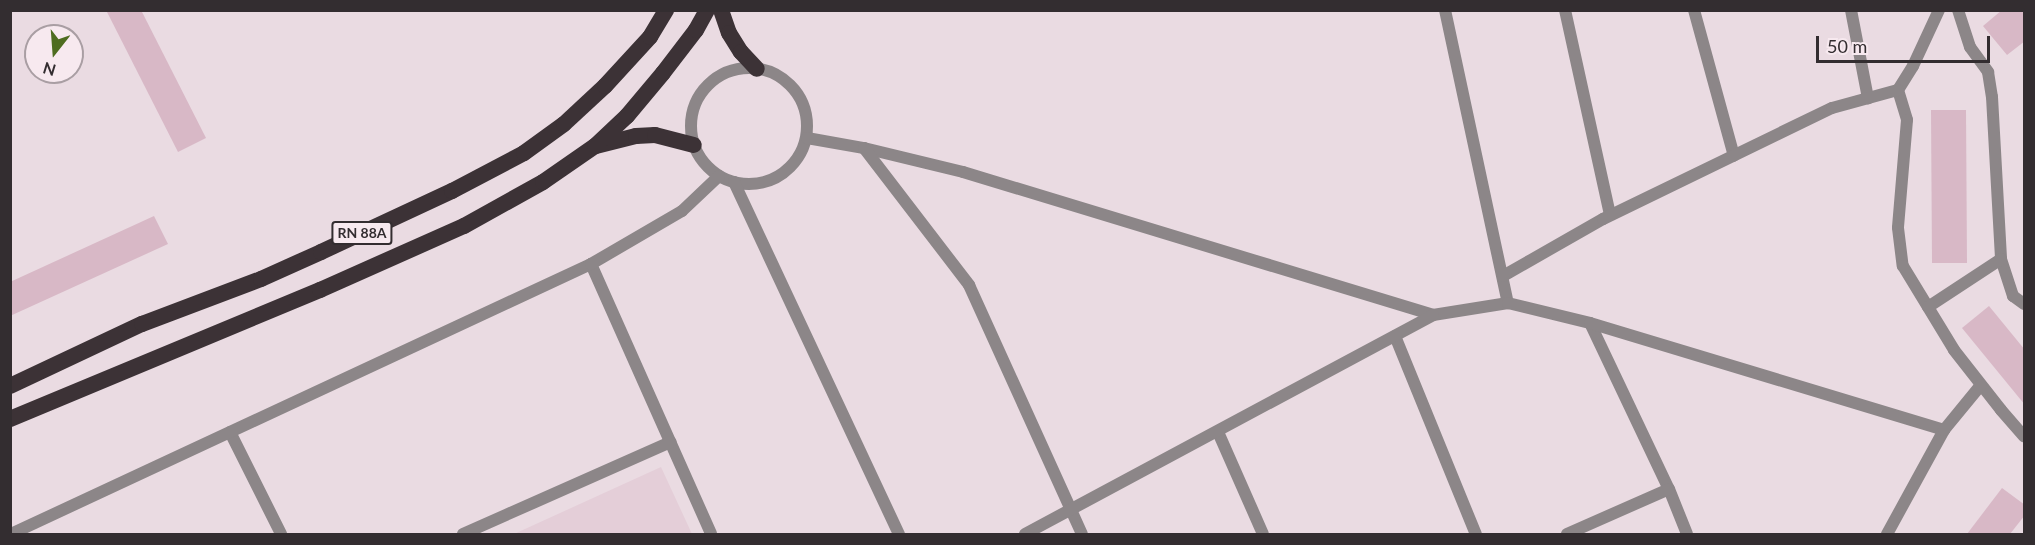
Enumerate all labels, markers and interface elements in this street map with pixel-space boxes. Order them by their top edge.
north arrow [24,24,84,84]
scale bar [1819,24,1993,62]
text: 50 m [1827,35,1867,57]
text: N [41,59,58,81]
road number: RN 88A [330,222,394,244]

